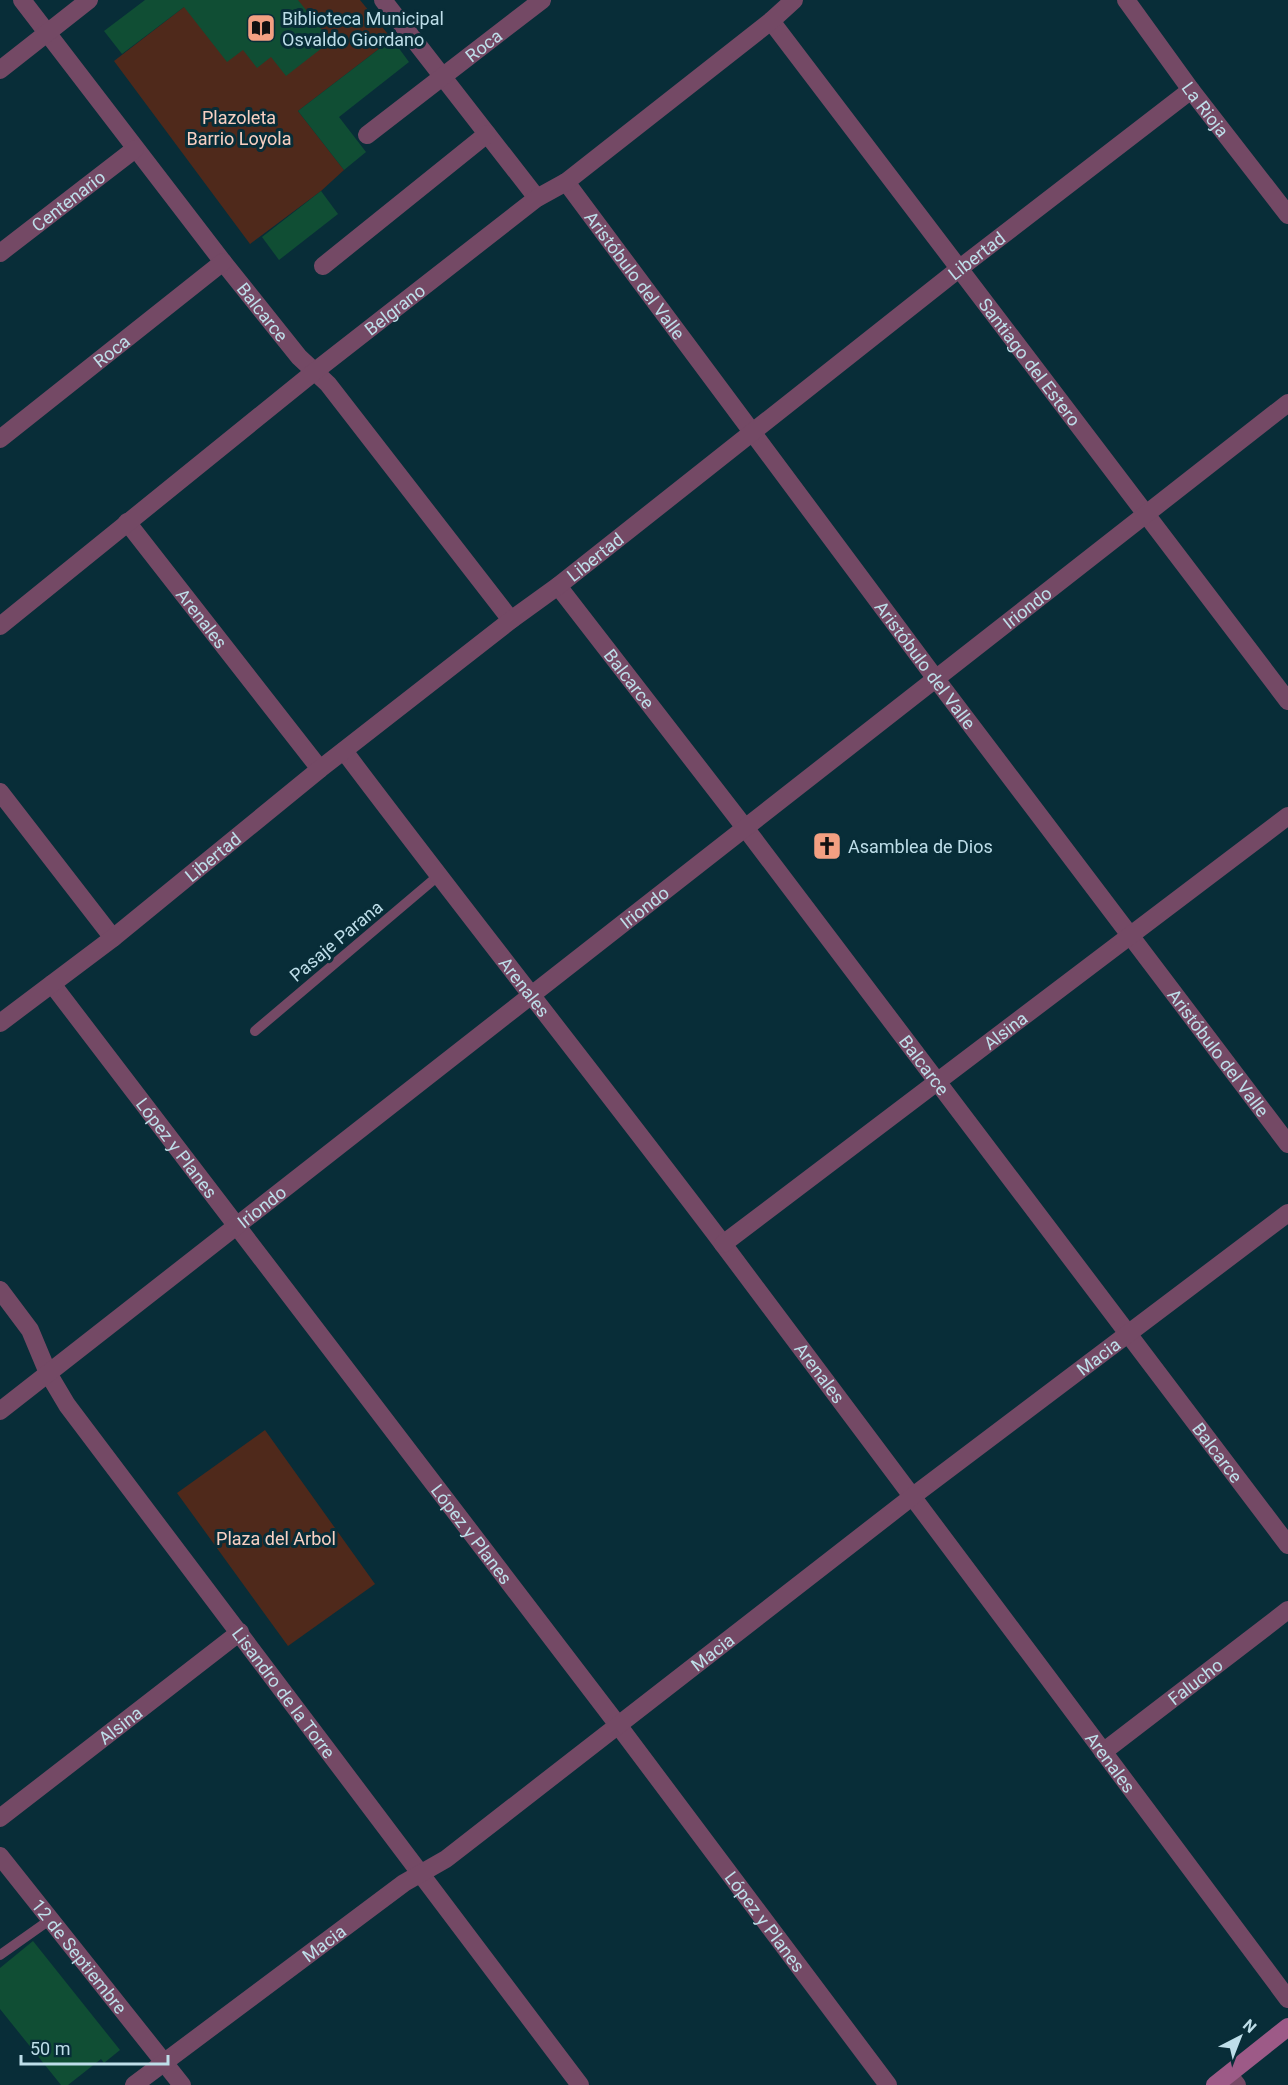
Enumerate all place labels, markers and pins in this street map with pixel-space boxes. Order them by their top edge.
place label: Biblioteca Municipal Osvaldo Giordano [282,8,444,50]
library icon: Biblioteca Municipal Osvaldo Giordano [245,12,277,44]
church icon: Asamblea de Dios [811,830,843,862]
place label: Asamblea de Dios [848,836,993,857]

